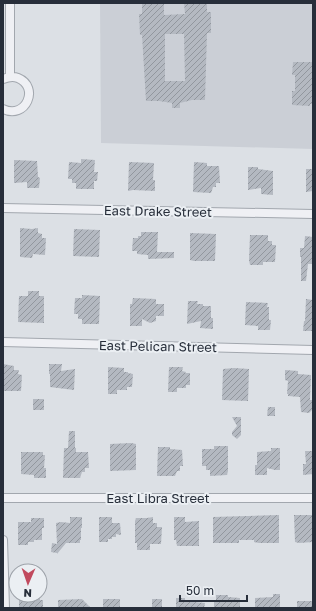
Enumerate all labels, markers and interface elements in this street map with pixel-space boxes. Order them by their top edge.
street label: East Drake Street [104,202,212,220]
street label: East Pelican Street [99,337,217,355]
street label: East Libra Street [106,490,210,506]
north arrow [8,563,48,603]
scale bar [180,577,247,603]
text: 50 m [186,583,214,598]
text: N [23,587,32,600]

